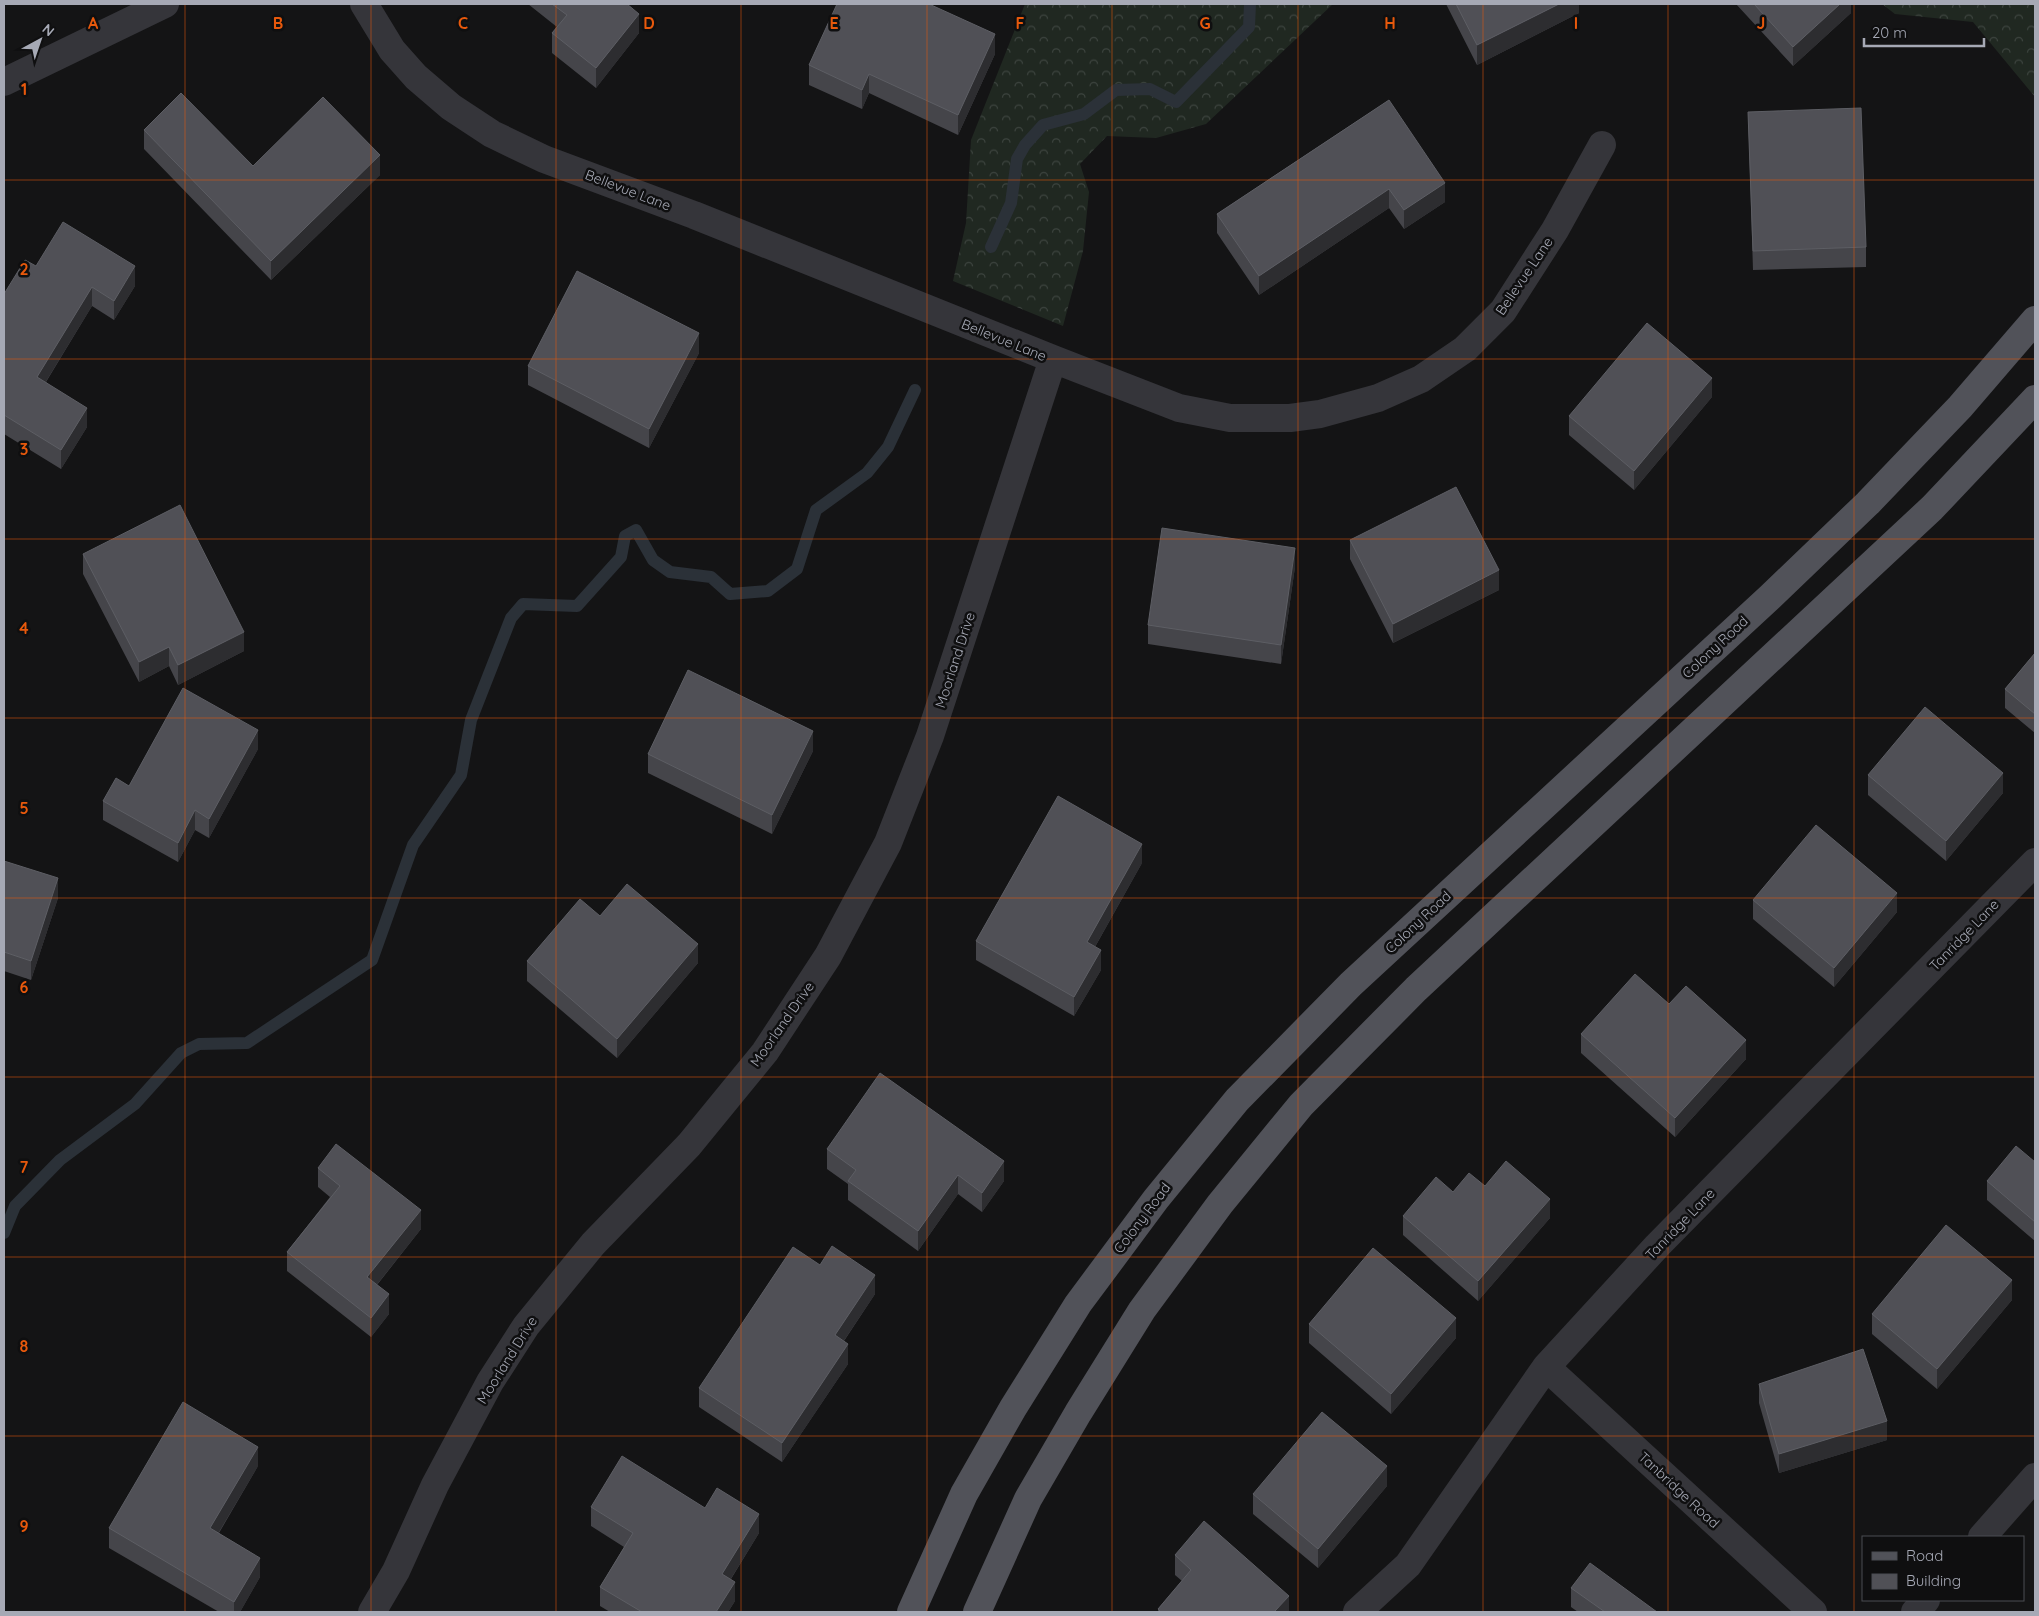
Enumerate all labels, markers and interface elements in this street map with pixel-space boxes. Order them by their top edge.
text: A [88,13,99,33]
text: B [273,13,283,33]
text: C [458,13,468,33]
text: D [643,13,655,33]
text: E [829,13,839,33]
text: F [1016,13,1025,33]
text: G [1199,13,1211,33]
text: H [1384,13,1396,33]
text: I [1574,13,1578,33]
text: J [1757,13,1765,33]
north arrow [15,15,65,65]
scale bar [1864,15,1984,47]
text: N [39,20,58,40]
text: 20 m [1872,23,1907,42]
text: 1 [21,79,27,99]
street label: Bellevue Lane [583,165,673,215]
street label: Bellevue Lane [1491,234,1557,318]
text: 2 [19,259,29,279]
street label: Bellevue Lane [959,315,1049,365]
text: 3 [20,439,28,459]
street label: Moorland Drive [931,610,979,710]
street label: Colony Road [1678,612,1752,682]
text: 4 [19,618,29,638]
text: 5 [19,798,29,818]
street label: Colony Road [1381,887,1455,957]
street label: Tanridge Lane [1925,895,2003,975]
text: 6 [20,977,29,997]
street label: Moorland Drive [746,978,818,1070]
text: 7 [20,1157,29,1177]
street label: Colony Road [1110,1179,1174,1257]
street label: Tanridge Lane [1641,1184,1719,1264]
street label: Moorland Drive [473,1313,541,1407]
text: 8 [20,1336,29,1356]
street label: Tanbridge Road [1635,1448,1723,1532]
text: 9 [19,1516,29,1536]
legend [1862,1536,2024,1601]
text: Road [1906,1546,1943,1565]
text: Building [1906,1571,1961,1590]

